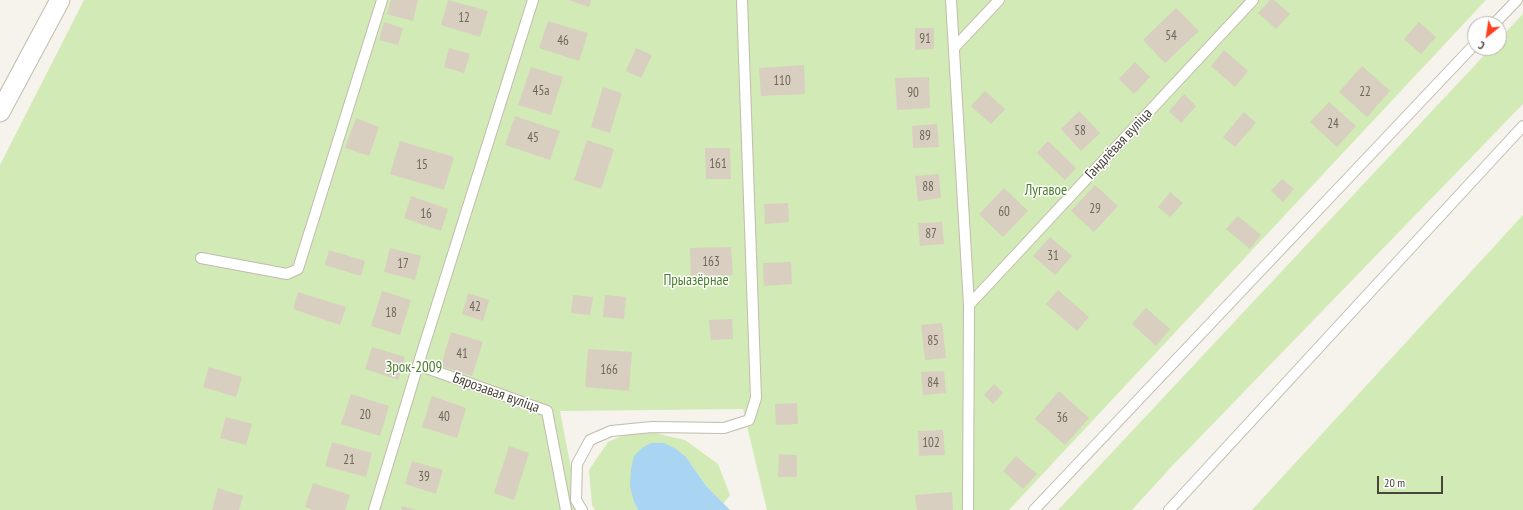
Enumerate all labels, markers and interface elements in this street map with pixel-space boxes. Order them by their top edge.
house number: 12 [458,10,470,26]
north arrow [1467,16,1507,56]
house number: 54 [1165,28,1177,44]
house number: 91 [919,31,931,47]
house number: 46 [557,33,569,49]
text: С [1476,38,1487,53]
house number: 110 [773,73,791,89]
house number: 45а [533,83,549,99]
house number: 22 [1359,84,1371,100]
house number: 90 [907,85,919,101]
street label: Гандлёвая вуліца [1082,105,1156,183]
house number: 24 [1327,116,1339,132]
house number: 58 [1074,123,1086,139]
house number: 89 [919,128,931,144]
house number: 45 [527,130,539,146]
house number: 161 [709,156,727,172]
house number: 15 [416,157,428,173]
house number: 88 [922,179,934,195]
park label: Лугавое [1025,182,1067,200]
house number: 29 [1089,201,1101,217]
house number: 60 [998,204,1010,220]
house number: 16 [420,206,432,222]
house number: 87 [925,226,937,242]
house number: 31 [1047,248,1059,264]
house number: 163 [702,254,720,270]
house number: 17 [397,256,409,272]
park label: Прыазёрнае [663,272,729,290]
house number: 42 [469,299,481,315]
house number: 18 [385,305,397,321]
house number: 85 [927,333,939,349]
house number: 41 [456,346,468,362]
park label: Зрок-2009 [386,359,442,377]
house number: 166 [600,362,618,378]
street label: Бярозавая вуліца [450,369,542,417]
house number: 84 [927,375,939,391]
house number: 20 [359,407,371,423]
house number: 40 [438,409,450,425]
house number: 36 [1056,410,1068,426]
house number: 102 [922,435,940,451]
house number: 21 [343,452,355,468]
scale bar [1379,468,1445,494]
house number: 39 [418,469,430,485]
text: 20 m [1384,475,1405,490]

